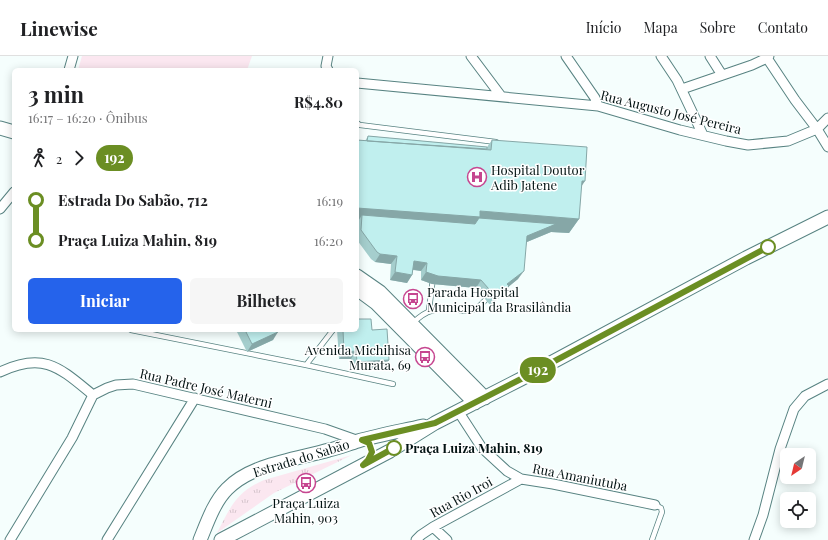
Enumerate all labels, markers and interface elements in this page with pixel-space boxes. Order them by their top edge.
text: Linewise [20,15,98,41]
text: Início [586,18,621,37]
text: Mapa [643,18,678,37]
text: Sobre [700,18,736,37]
text: Contato [758,18,808,37]
text: 3 min [28,79,84,109]
street label: Rua Augusto José Pereira [599,86,744,137]
text: R$4.80 [294,92,343,112]
text: 16:17 – 16:20 · Ônibus [28,109,148,126]
icon: walk [28,147,50,169]
icon: forward [68,147,90,169]
text: 192 [104,148,125,167]
text: 2 [56,150,62,167]
place label: Hospital Doutor Adib Jatene [490,161,585,193]
hospital icon: Hospital Doutor Adib Jatene [466,166,488,188]
text: Estrada Do Sabão, 712 [58,190,208,210]
text: 16:19 [317,192,343,209]
text: Praça Luiza Mahin, 819 [58,230,217,250]
text: 16:20 [314,232,343,249]
unlabelled marker [760,239,776,255]
button: Iniciar [28,278,182,324]
button: Bilhetes [190,278,343,324]
place label: Parada Hospital Municipal da Brasilândia [427,283,572,315]
bus stop icon: Parada Hospital Municipal da Brasilândia [402,288,424,310]
place label: Avenida Michihisa Murata, 69 [304,341,412,373]
bus stop icon: Avenida Michihisa Murata, 69 [414,346,436,368]
line badge: 192 [515,357,561,383]
text: 192 [528,360,548,379]
street label: Rua Padre José Materni [138,364,274,411]
street label: Estrada do Sabão [251,435,351,480]
place label: Praça Luiza Mahin, 819 [405,439,543,456]
marker: Praça Luiza Mahin, 819 [386,440,402,456]
north arrow [780,448,816,484]
map controls [780,448,816,528]
street label: Rua Amaniutuba [531,459,630,494]
bus stop icon: Praça Luiza Mahin, 903 [295,472,317,494]
street label: Rua Rio Iroi [426,472,495,521]
button: locate [780,492,816,528]
place label: Praça Luiza Mahin, 903 [272,494,340,526]

